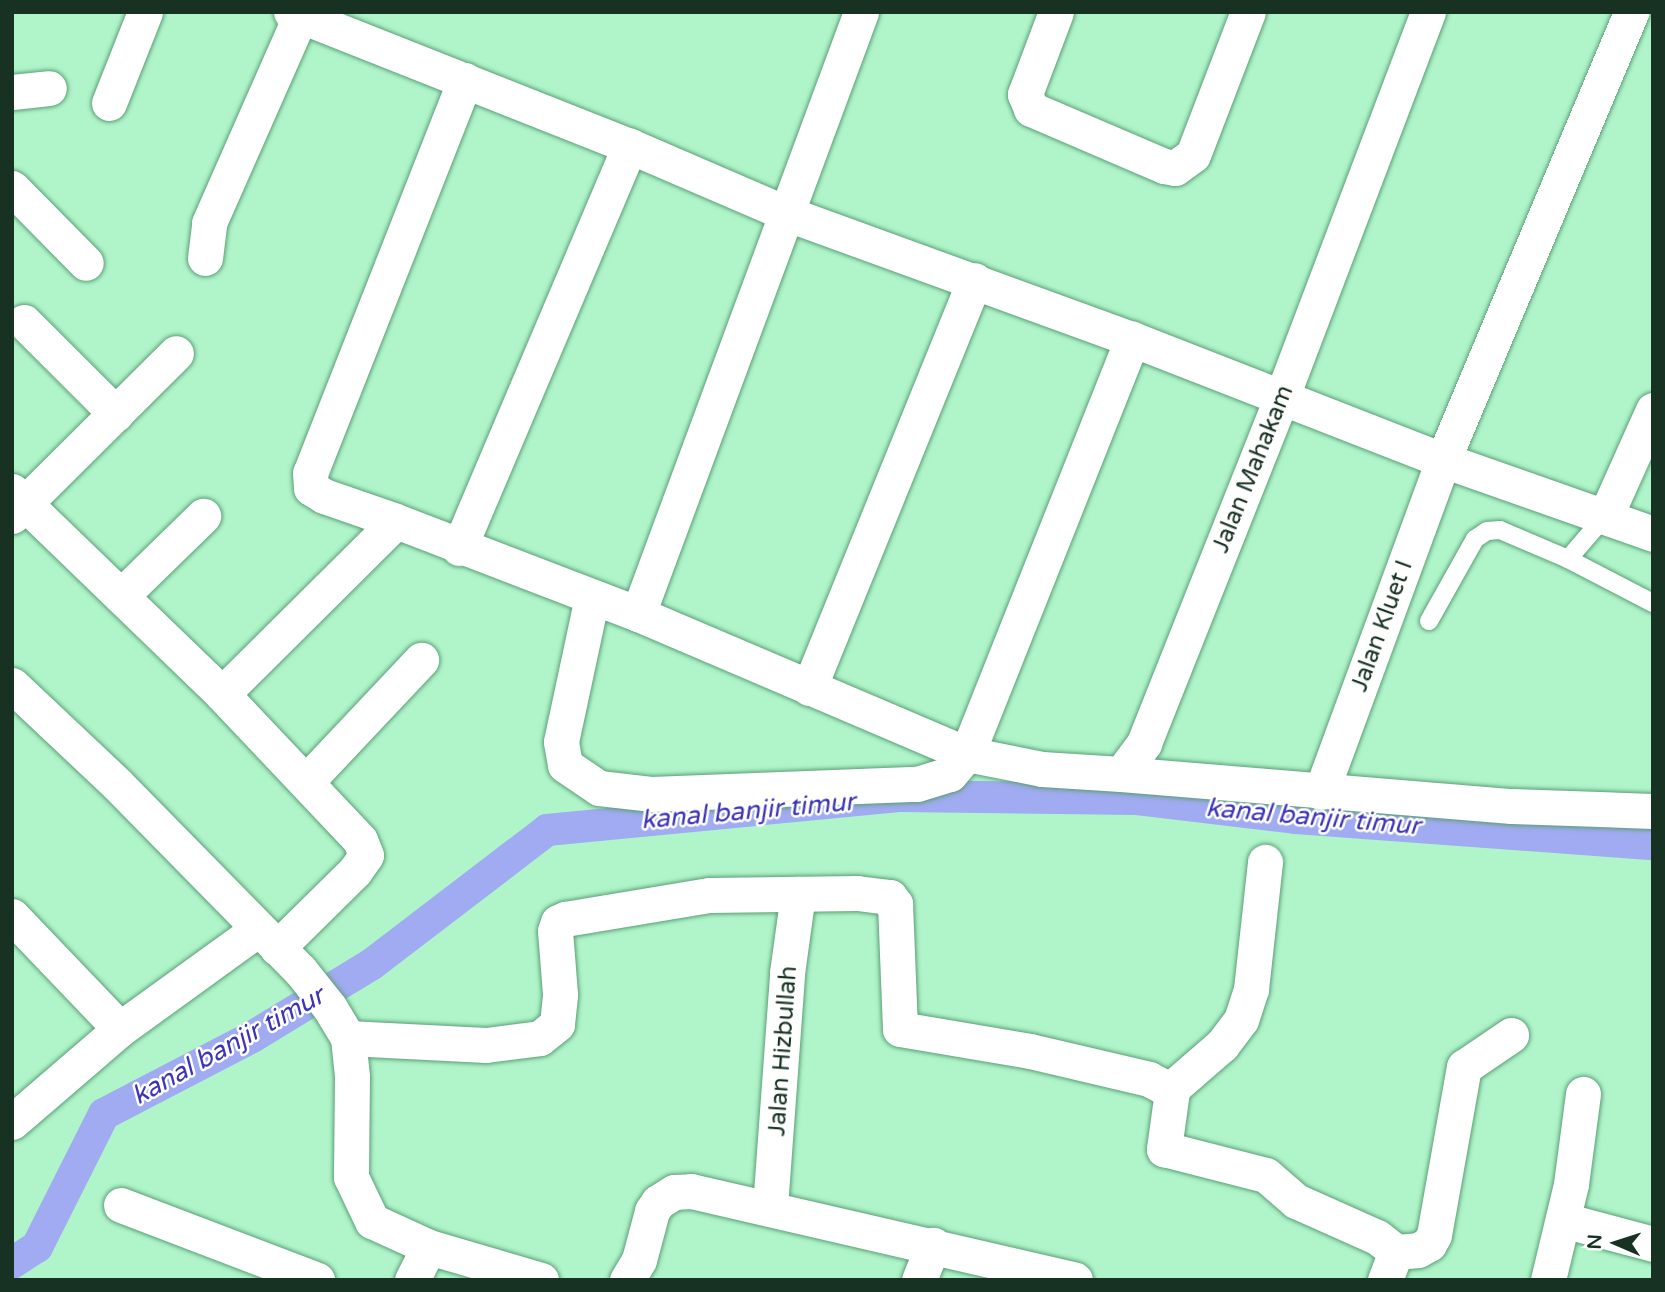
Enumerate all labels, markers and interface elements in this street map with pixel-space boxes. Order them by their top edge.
street label: Jalan Mahakam [1206,381,1300,557]
street label: Jalan Kluet I [1345,556,1419,696]
water label: kanal banjir timur [640,786,856,836]
water label: kanal banjir timur [1205,792,1421,842]
street label: Jalan Hizbullah [763,965,803,1137]
water label: kanal banjir timur [126,980,330,1112]
north arrow [1581,1208,1651,1278]
text: N [1584,1234,1606,1250]

